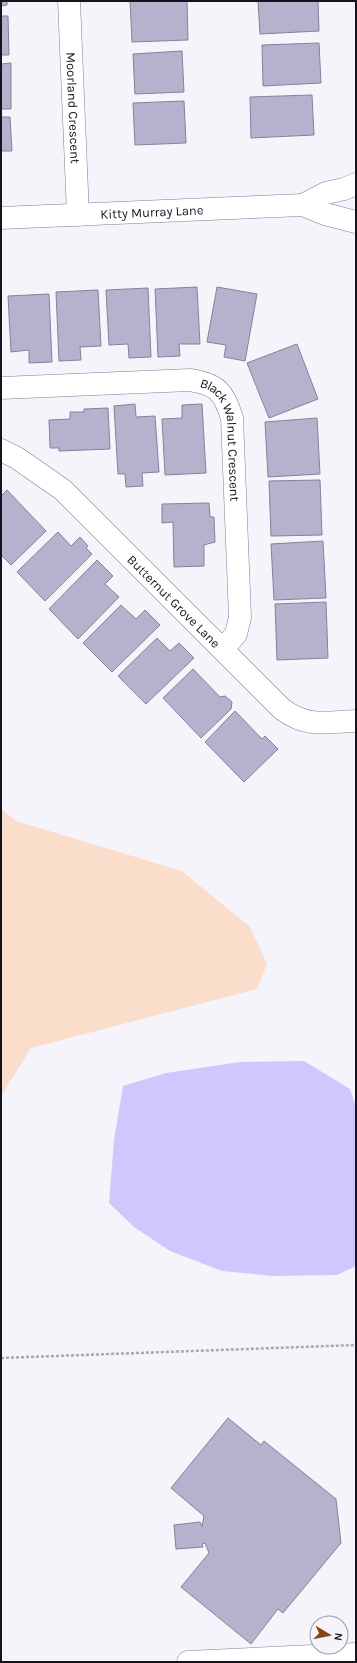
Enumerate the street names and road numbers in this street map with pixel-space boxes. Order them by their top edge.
street label: Moorland Crescent [64,52,83,164]
street label: Kitty Murray Lane [100,202,204,221]
street label: Black Walnut Crescent [198,375,243,502]
street label: Butternut Grove Lane [125,552,224,651]

